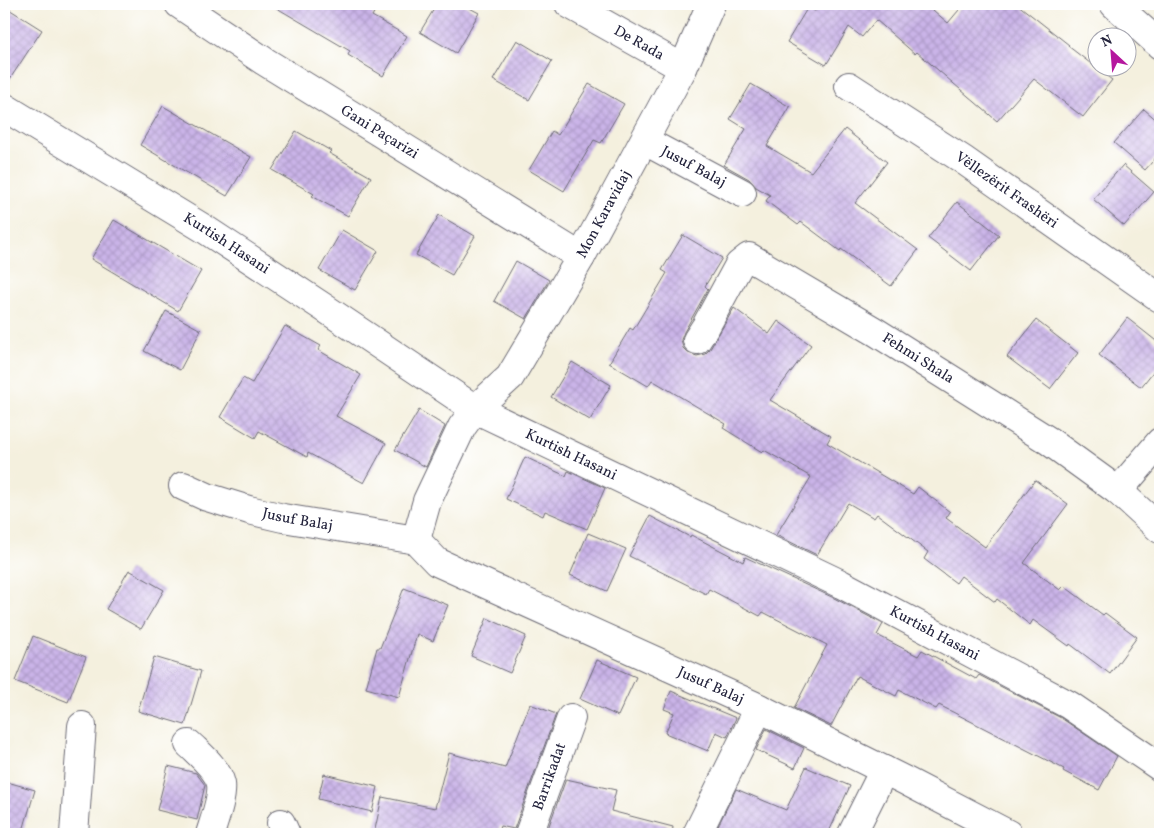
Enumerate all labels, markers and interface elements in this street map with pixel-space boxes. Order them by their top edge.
street label: De Rada [610,21,668,66]
north arrow [1086,28,1136,78]
text: N [1098,31,1116,52]
street label: Gani Paçarizi [336,100,422,164]
street label: Jusuf Balaj [657,141,730,193]
street label: Vëllezërit Frashëri [951,147,1062,234]
street label: Mon Karavidaj [572,166,636,262]
street label: Kurtish Hasani [179,208,274,280]
street label: Fehmi Shala [878,328,958,389]
street label: Kurtish Hasani [522,424,620,486]
street label: Jusuf Balaj [260,503,334,537]
street label: Kurtish Hasani [886,601,983,666]
street label: Jusuf Balaj [674,662,747,710]
street label: Barrikadat [528,740,572,813]

